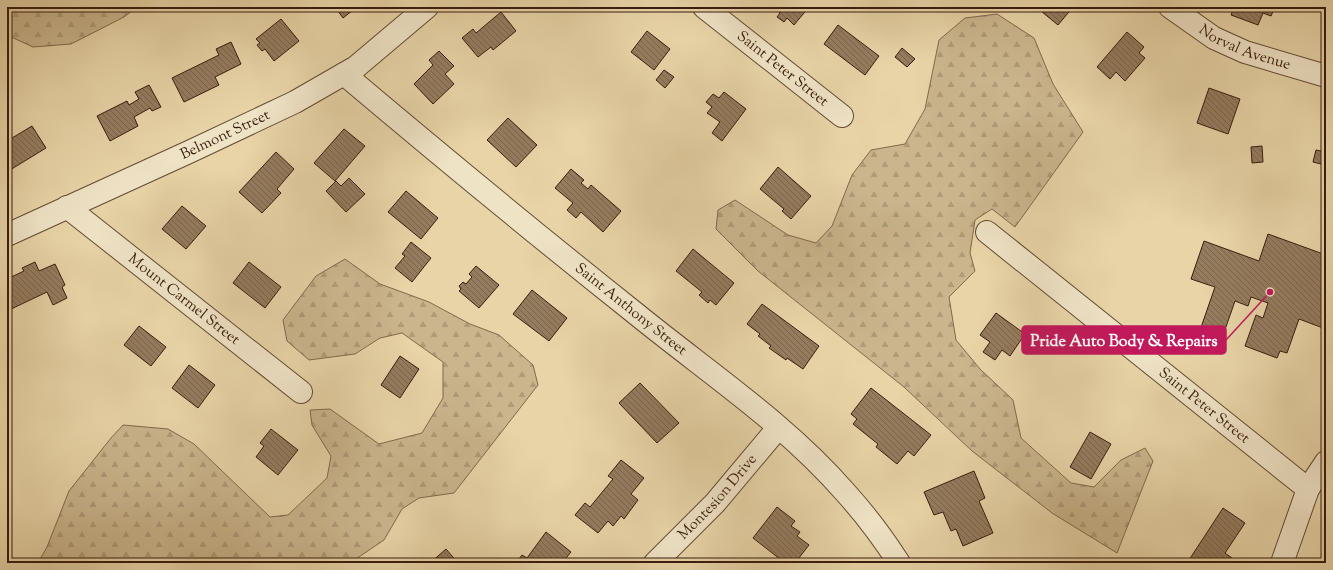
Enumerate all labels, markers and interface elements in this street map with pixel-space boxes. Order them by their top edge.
street label: Norval Avenue [1194,20,1293,75]
street label: Saint Peter Street [732,26,833,112]
street label: Belmont Street [177,105,273,165]
street label: Mount Carmel Street [124,249,244,350]
street label: Saint Anthony Street [570,258,691,361]
callout: Pride Auto Body & Repairs [1022,326,1226,354]
text: Pride Auto Body & Repairs [1030,331,1218,354]
street label: Saint Peter Street [1154,363,1254,449]
street label: Montesion Drive [673,450,762,545]

